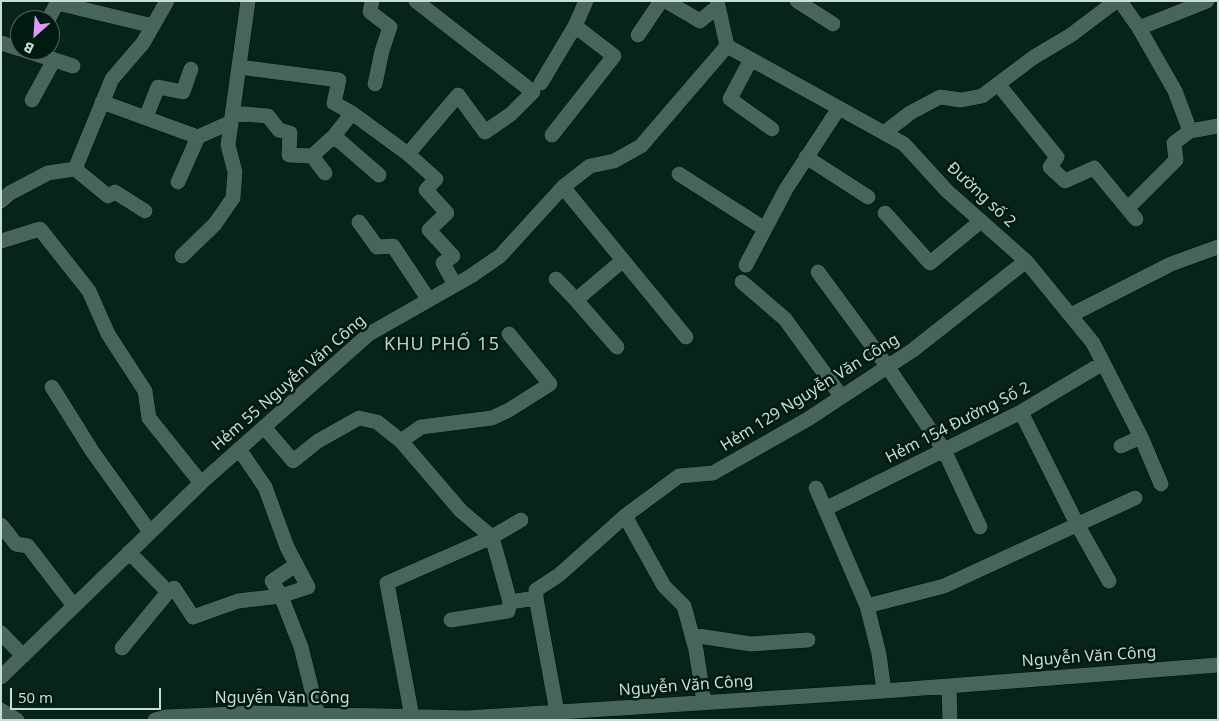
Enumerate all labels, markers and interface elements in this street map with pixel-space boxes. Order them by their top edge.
north arrow [10,10,60,60]
text: B [20,37,37,59]
street label: Đường số 2 [943,158,1019,232]
street label: Hẻm 55 Nguyễn Văn Công [208,311,370,455]
street label: Hẻm 129 Nguyễn Văn Công [717,330,903,456]
district label: KHU PHỐ 15 [383,334,501,356]
street label: Hẻm 154 Đường Số 2 [883,378,1033,468]
street label: Nguyễn Văn Công [1021,643,1157,671]
street label: Nguyễn Văn Công [618,672,754,700]
scale bar [12,678,164,710]
text: 50 m [18,687,53,707]
street label: Nguyễn Văn Công [215,688,349,708]

